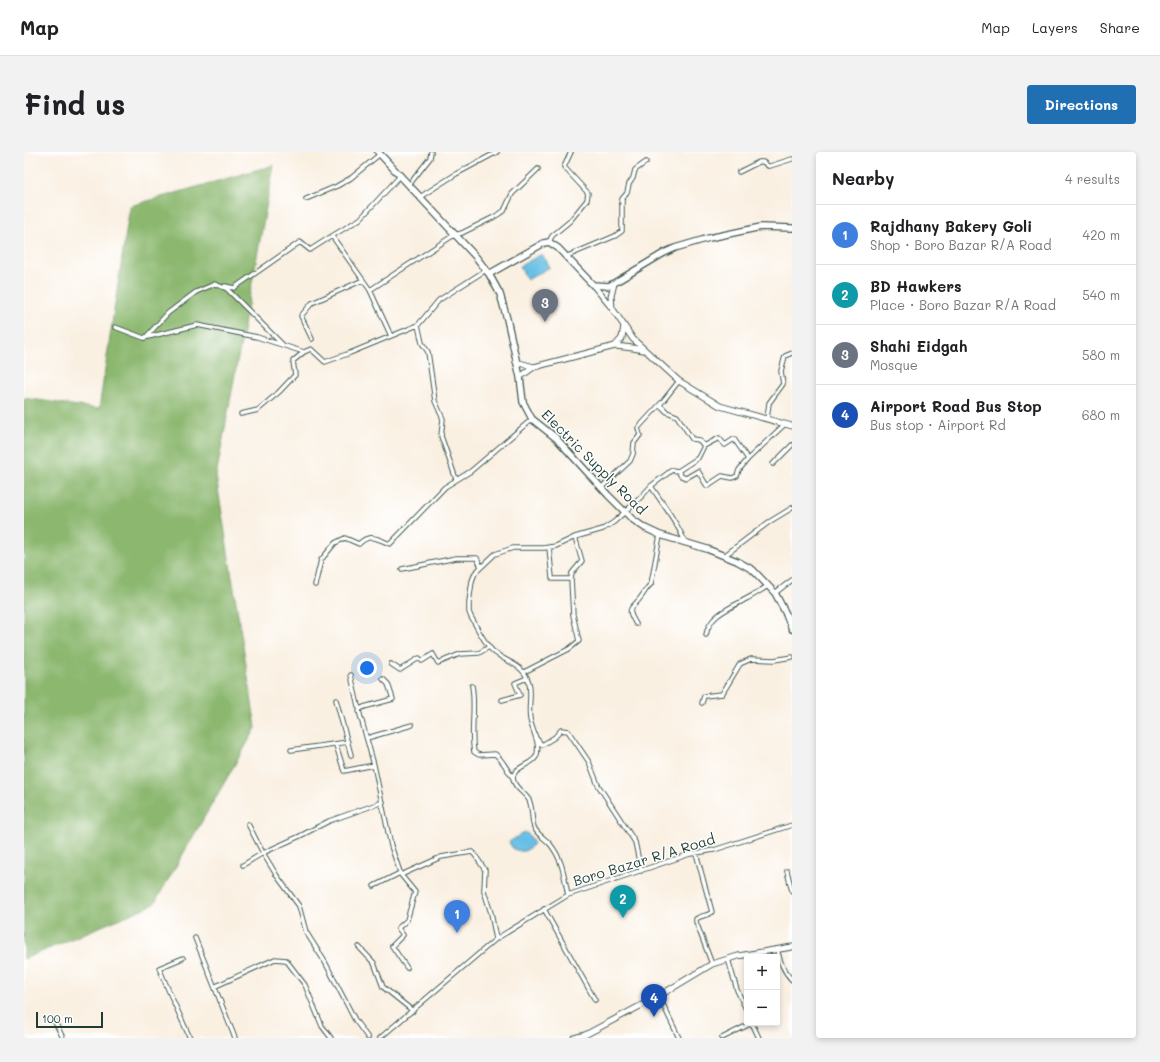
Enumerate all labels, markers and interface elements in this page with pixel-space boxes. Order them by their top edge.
text: Map [20,15,59,40]
text: Map [981,18,1010,37]
text: Layers [1032,18,1078,37]
text: Share [1100,18,1140,37]
button: Directions [1027,85,1136,124]
text: Find us [24,86,125,122]
text: Nearby [832,167,894,189]
text: 4 results [1065,170,1120,187]
text: Rajdhany Bakery Goli [870,216,1032,236]
text: 1 [842,226,848,243]
text: 420 m [1083,226,1120,243]
text: Shop · Boro Bazar R/A Road [870,236,1051,253]
text: BD Hawkers [870,276,962,296]
text: 2 [841,286,849,303]
text: 540 m [1082,286,1120,303]
pin: 3 [532,289,558,322]
text: Place · Boro Bazar R/A Road [870,296,1056,313]
text: Shahi Eidgah [870,336,968,356]
text: 3 [841,346,849,363]
text: 580 m [1082,346,1120,363]
text: Mosque [870,356,918,373]
text: Airport Road Bus Stop [870,396,1042,416]
street label: Electric Supply Road [538,405,651,519]
text: 4 [841,406,849,423]
text: 680 m [1082,406,1120,423]
text: Bus stop · Airport Rd [870,416,1006,433]
your location [357,658,377,678]
street label: Boro Bazar R/A Road [570,829,717,890]
pin: 2 [610,885,636,918]
pin: 1 [444,900,470,933]
map controls [744,954,780,1026]
button: + [744,954,780,990]
pin: 4 [641,984,667,1017]
button: − [744,990,780,1026]
scale bar [36,1010,103,1029]
text: 100 m [42,1011,73,1026]

